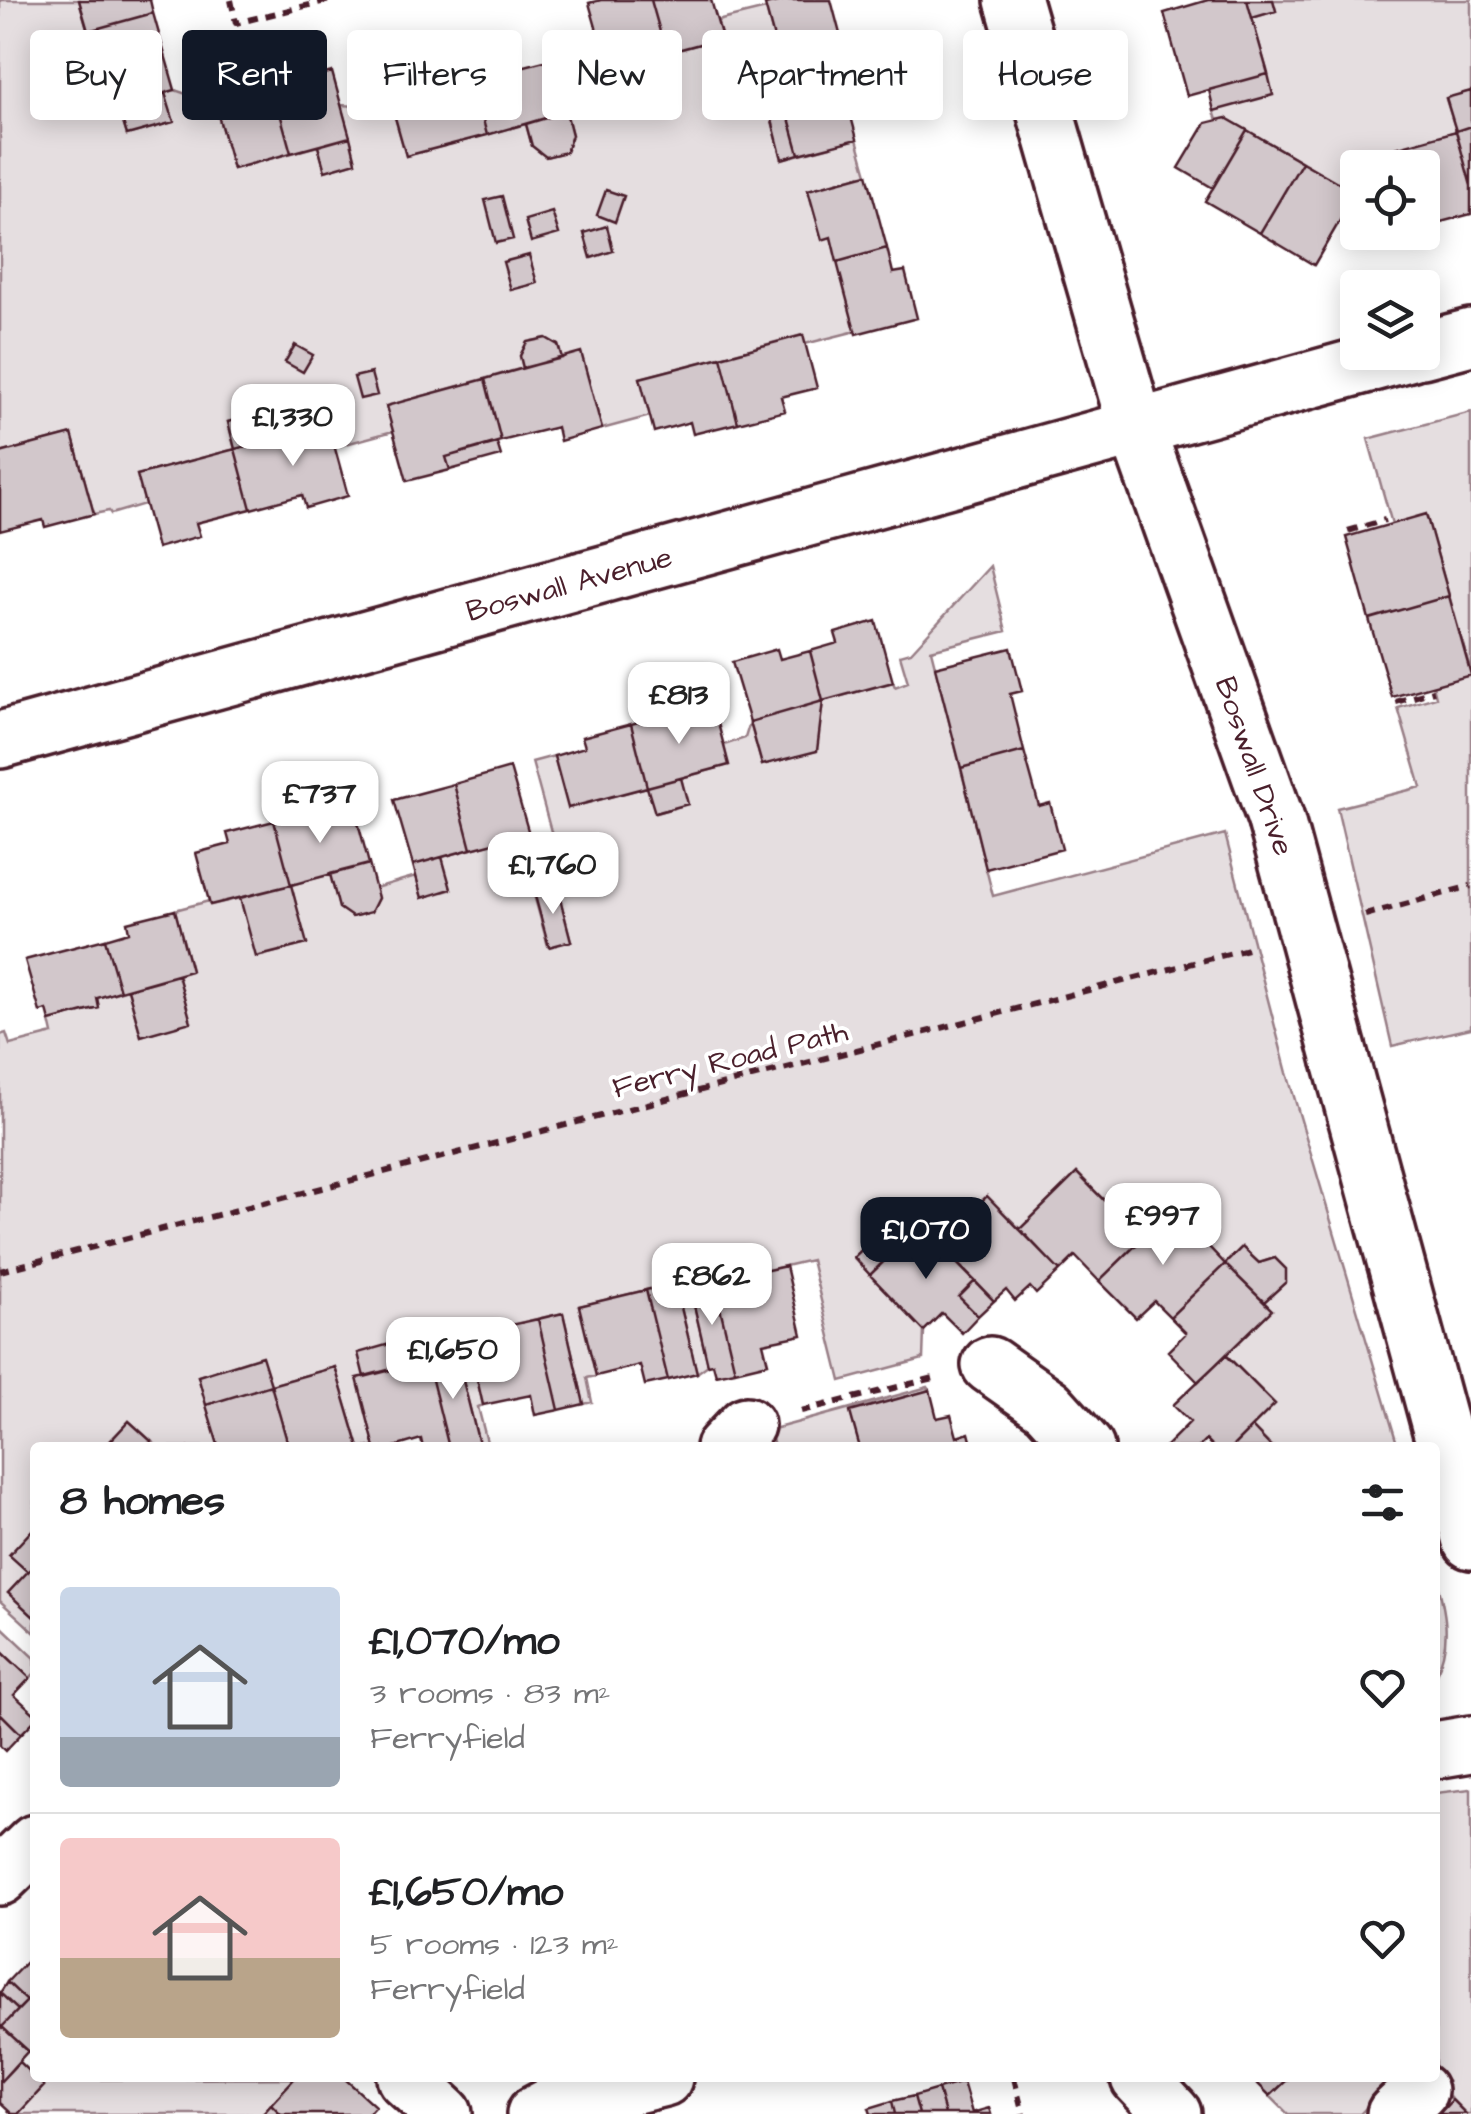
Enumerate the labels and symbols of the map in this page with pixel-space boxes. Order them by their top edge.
pin: £1,330 [212,384,374,469]
street label: Boswall Avenue [462,536,677,633]
pin: £813 [620,662,738,747]
street label: Boswall Drive [1204,671,1304,861]
pin: £737 [261,761,379,846]
pin: £1,760 [472,832,634,917]
street label: Ferry Road Path [608,1010,853,1110]
pin: £997 [1104,1183,1222,1268]
pin: £1,070 [845,1197,1007,1282]
pin: £862 [653,1243,771,1328]
pin: £1,650 [372,1317,534,1402]

